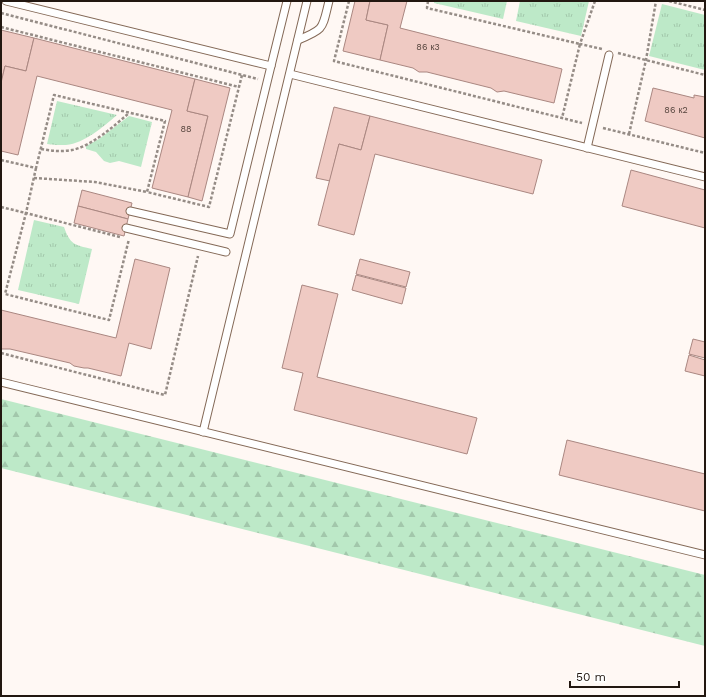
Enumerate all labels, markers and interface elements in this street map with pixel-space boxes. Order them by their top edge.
house number: 86 к3 [416,42,440,52]
house number: 86 к2 [664,105,688,115]
house number: 88 [180,124,192,134]
scale bar [570,663,679,689]
text: 50 m [576,670,606,684]

